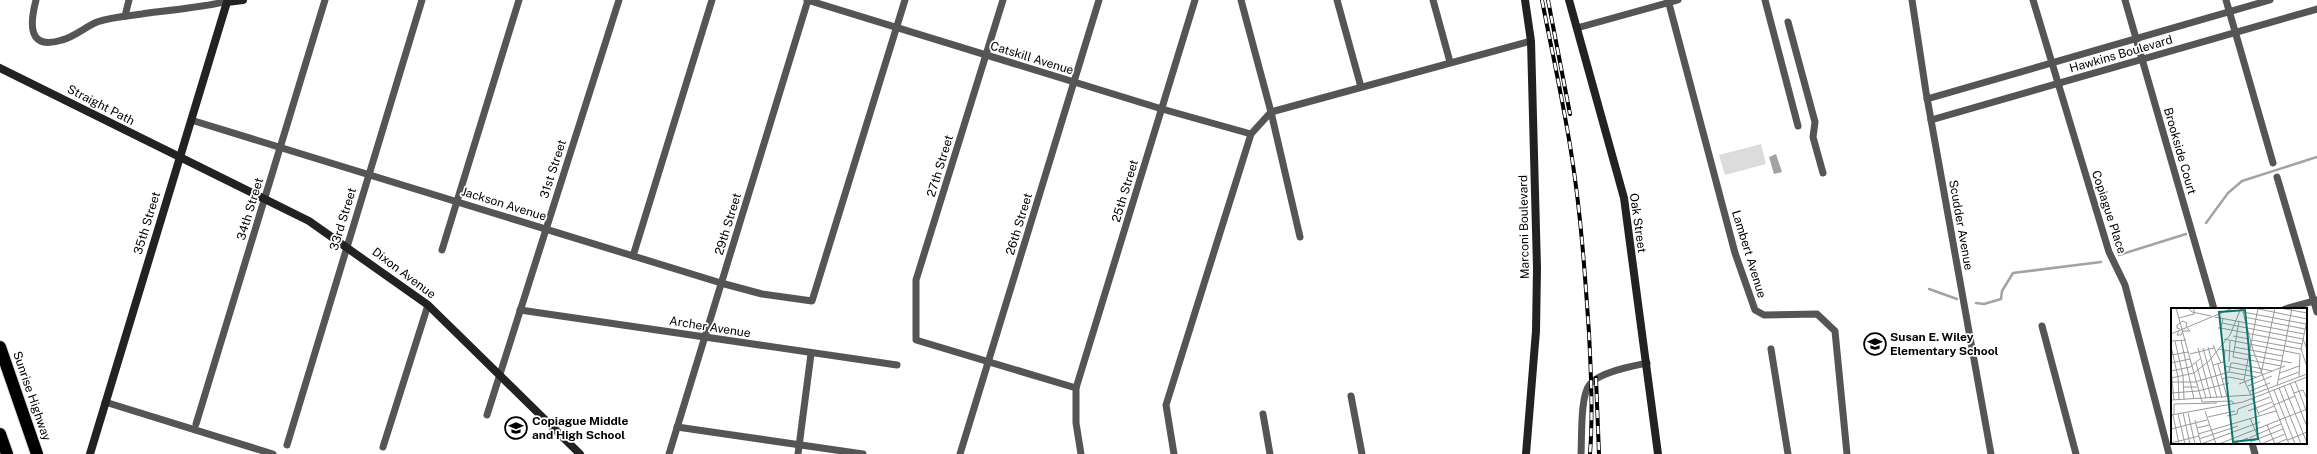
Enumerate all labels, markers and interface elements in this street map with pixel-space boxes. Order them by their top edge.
street label: Hawkins Boulevard [2068,33,2174,75]
street label: Catskill Avenue [989,39,1075,77]
street label: Straight Path [65,82,137,128]
street label: Brookside Court [2161,106,2199,196]
street label: 27th Street [924,133,956,199]
street label: 31st Street [537,138,569,200]
street label: 25th Street [1109,158,1141,224]
street label: Copiague Place [2089,169,2129,256]
street label: Marconi Boulevard [1516,175,1532,279]
street label: 34th Street [234,176,266,242]
street label: Scudder Avenue [1946,179,1976,271]
street label: Jackson Avenue [460,184,548,224]
street label: 33rd Street [327,186,359,252]
street label: 35th Street [131,190,163,256]
street label: 29th Street [712,191,744,257]
street label: 26th Street [1003,191,1035,257]
street label: Oak Street [1627,192,1649,254]
street label: Lambert Avenue [1729,208,1769,300]
street label: Dixon Avenue [370,245,439,301]
inset map [2171,308,2307,444]
street label: Archer Avenue [668,314,752,340]
place label: Susan E. Wiley Elementary School [1890,330,1999,358]
school or university icon: Susan E. Wiley Elementary School [1862,331,1888,357]
street label: Sunrise Highway [10,349,54,443]
place label: Copiague Middle and High School [532,414,628,442]
school or university icon: Copiague Middle and High School [503,415,529,441]

